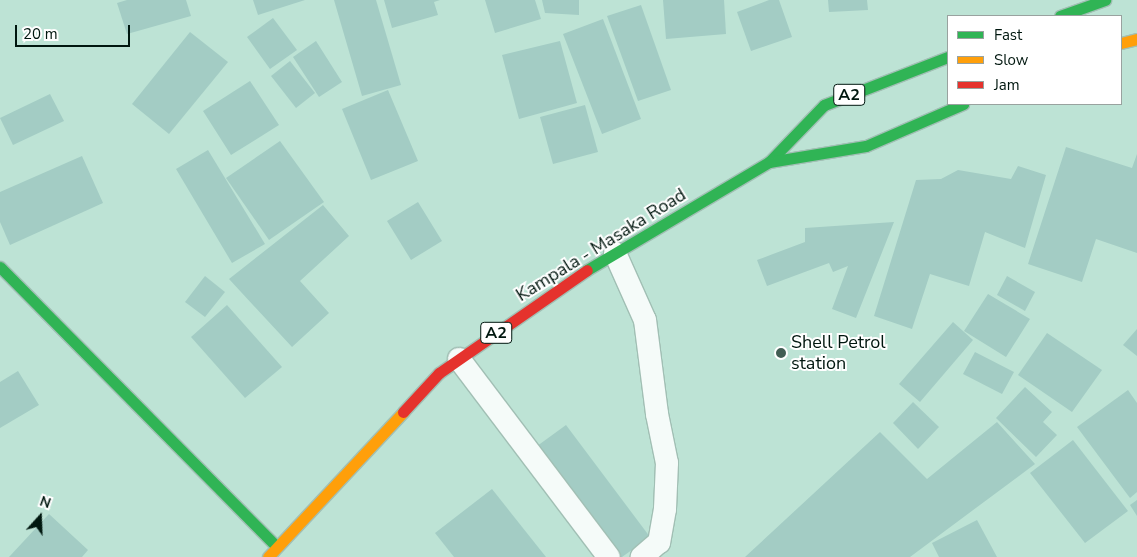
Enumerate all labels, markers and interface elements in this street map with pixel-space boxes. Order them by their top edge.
scale bar [18,15,132,47]
legend [947,15,1122,105]
text: 20 m [23,24,58,44]
text: Fast [994,25,1022,45]
text: Slow [994,50,1028,70]
text: Jam [994,75,1020,95]
road number: A2 [833,82,865,108]
street label: Kampala - Masaka Road [512,184,690,306]
road number: A2 [480,319,512,346]
place label: Shell Petrol station [791,332,886,374]
marker: Shell Petrol station [775,347,787,359]
north arrow [15,492,65,542]
text: N [37,492,53,513]

